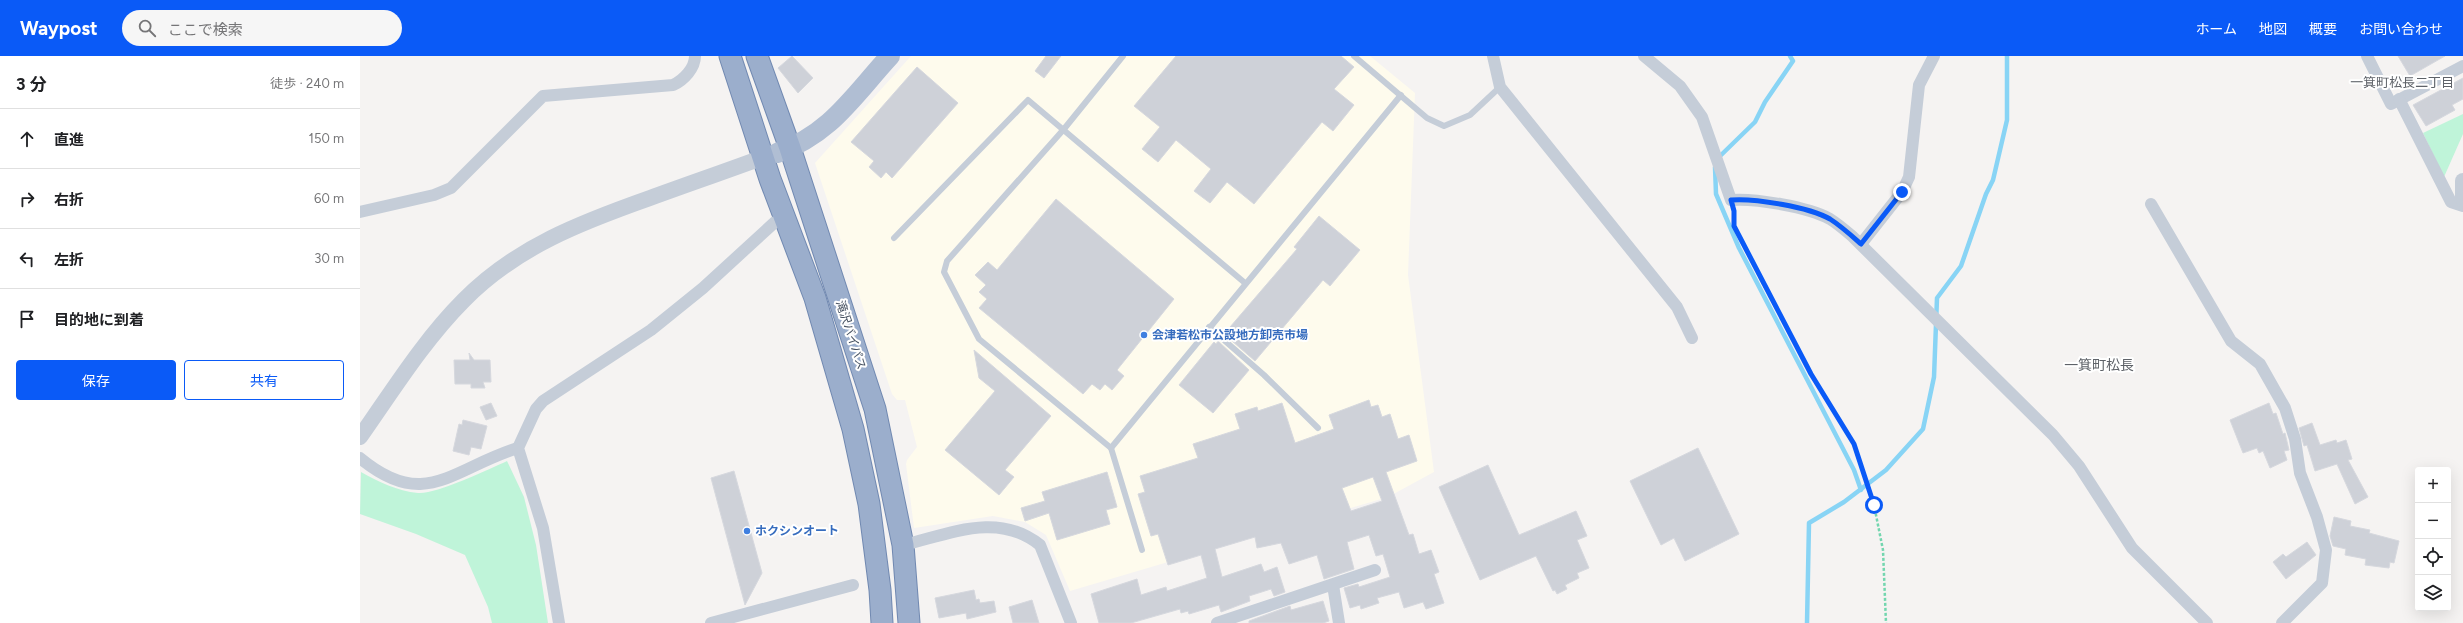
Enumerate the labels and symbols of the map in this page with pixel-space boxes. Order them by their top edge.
district label: 一箕町松長二丁目 [2350,75,2454,90]
route end [1893,183,1911,201]
street label: 滝沢バイパス [833,299,869,371]
place label: 会津若松市公設地方卸売市場 [1152,328,1308,342]
marker: 会津若松市公設地方卸売市場 [1139,330,1149,340]
district label: 一箕町松長 [2064,357,2134,374]
route start [1865,496,1883,514]
place label: ホクシンオート [755,524,839,538]
marker: ホクシンオート [742,526,752,536]

